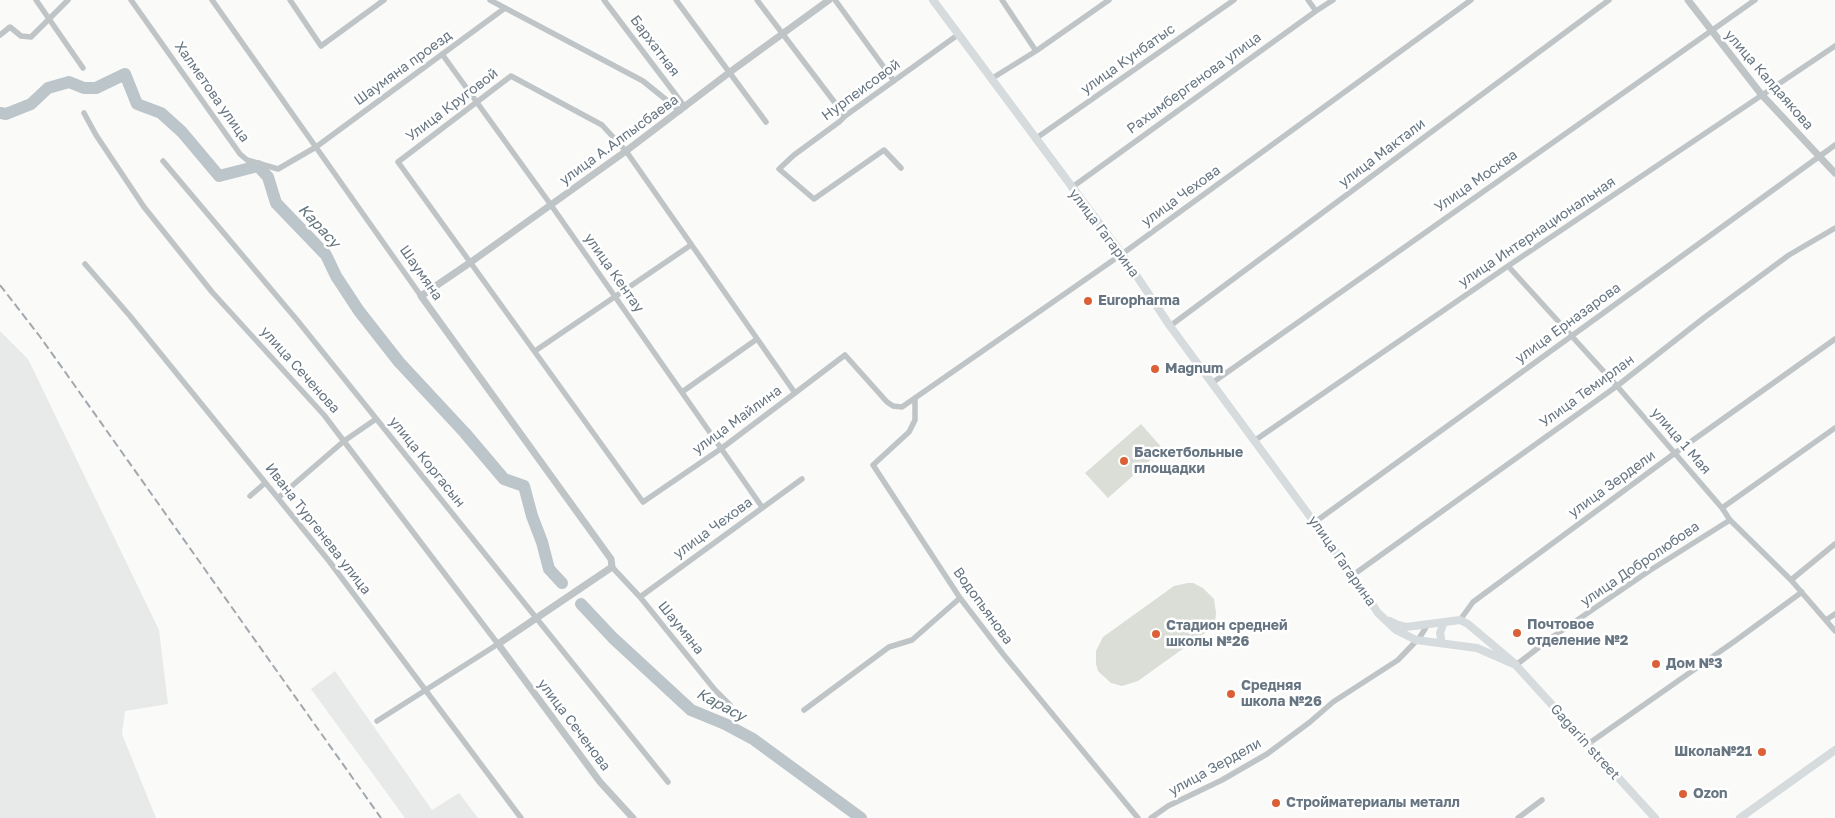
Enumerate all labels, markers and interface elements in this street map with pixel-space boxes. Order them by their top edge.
street label: Бархатная [627,12,683,80]
street label: улица Кунбатыс [1078,20,1178,98]
street label: Шаумяна проезд [351,27,455,109]
street label: улица Калдаякова [1721,27,1817,133]
street label: Рахымбергенова улица [1124,29,1264,137]
street label: Халметова улица [171,39,253,145]
street label: Нурпеисовой [818,56,904,124]
street label: Улица Круговой [403,65,501,145]
street label: улица А.Алпысбаева [556,91,682,189]
street label: улица Мактали [1336,115,1428,191]
street label: Улица Москва [1431,146,1521,216]
street label: улица Чехова [1138,162,1224,230]
street label: улица Интернациональная [1455,173,1619,291]
street label: улица Гагарина [1065,185,1143,281]
water label: Карасу [294,201,344,251]
street label: улица Кентау [581,230,647,316]
street label: Шаумяна [396,242,446,304]
street label: улица Ерназарова [1512,279,1624,367]
place label: Europharma [1098,293,1180,309]
marker: Europharma [1082,295,1094,307]
street label: улица Сеченова [257,323,343,417]
street label: Улица Темирлан [1537,351,1637,431]
place label: Magnum [1165,361,1223,377]
marker: Magnum [1149,363,1161,375]
street label: улица Майлина [689,382,785,458]
street label: улица 1 Мая [1648,404,1714,478]
street label: улица Коргасын [385,413,469,511]
place label: Баскетбольные площадки [1134,445,1243,478]
street label: улица Зердели [1565,447,1659,521]
marker: Баскетбольные площадки [1118,455,1130,467]
street label: Ивана Тургенева улица [262,460,374,598]
street label: улица Чехова [670,494,756,562]
street label: улица Гагарина [1305,513,1379,609]
street label: улица Добролюбова [1577,518,1703,610]
street label: Водопьянова [949,564,1017,648]
street label: Шаумяна [654,598,708,658]
place label: Почтовое отделение №2 [1527,617,1628,650]
place label: Стадион средней школы №26 [1166,618,1288,650]
marker: Почтовое отделение №2 [1511,627,1523,639]
marker: Стадион средней школы №26 [1150,628,1162,640]
place label: Дом №3 [1666,656,1723,672]
marker: Дом №3 [1650,658,1662,670]
street label: улица Сеченова [534,676,614,774]
place label: Средняя школа №26 [1241,678,1322,710]
water label: Карасу [693,685,749,725]
marker: Средняя школа №26 [1225,688,1237,700]
street label: Gagarin street [1547,701,1623,783]
street label: улица Зердели [1166,735,1264,799]
place label: Школа№21 [1674,744,1752,760]
marker: Школа№21 [1756,746,1768,758]
place label: Ozon [1693,786,1728,802]
marker: Ozon [1677,788,1689,800]
place label: Стройматериалы металл [1286,795,1460,811]
marker: Стройматериалы металл [1270,797,1282,809]

